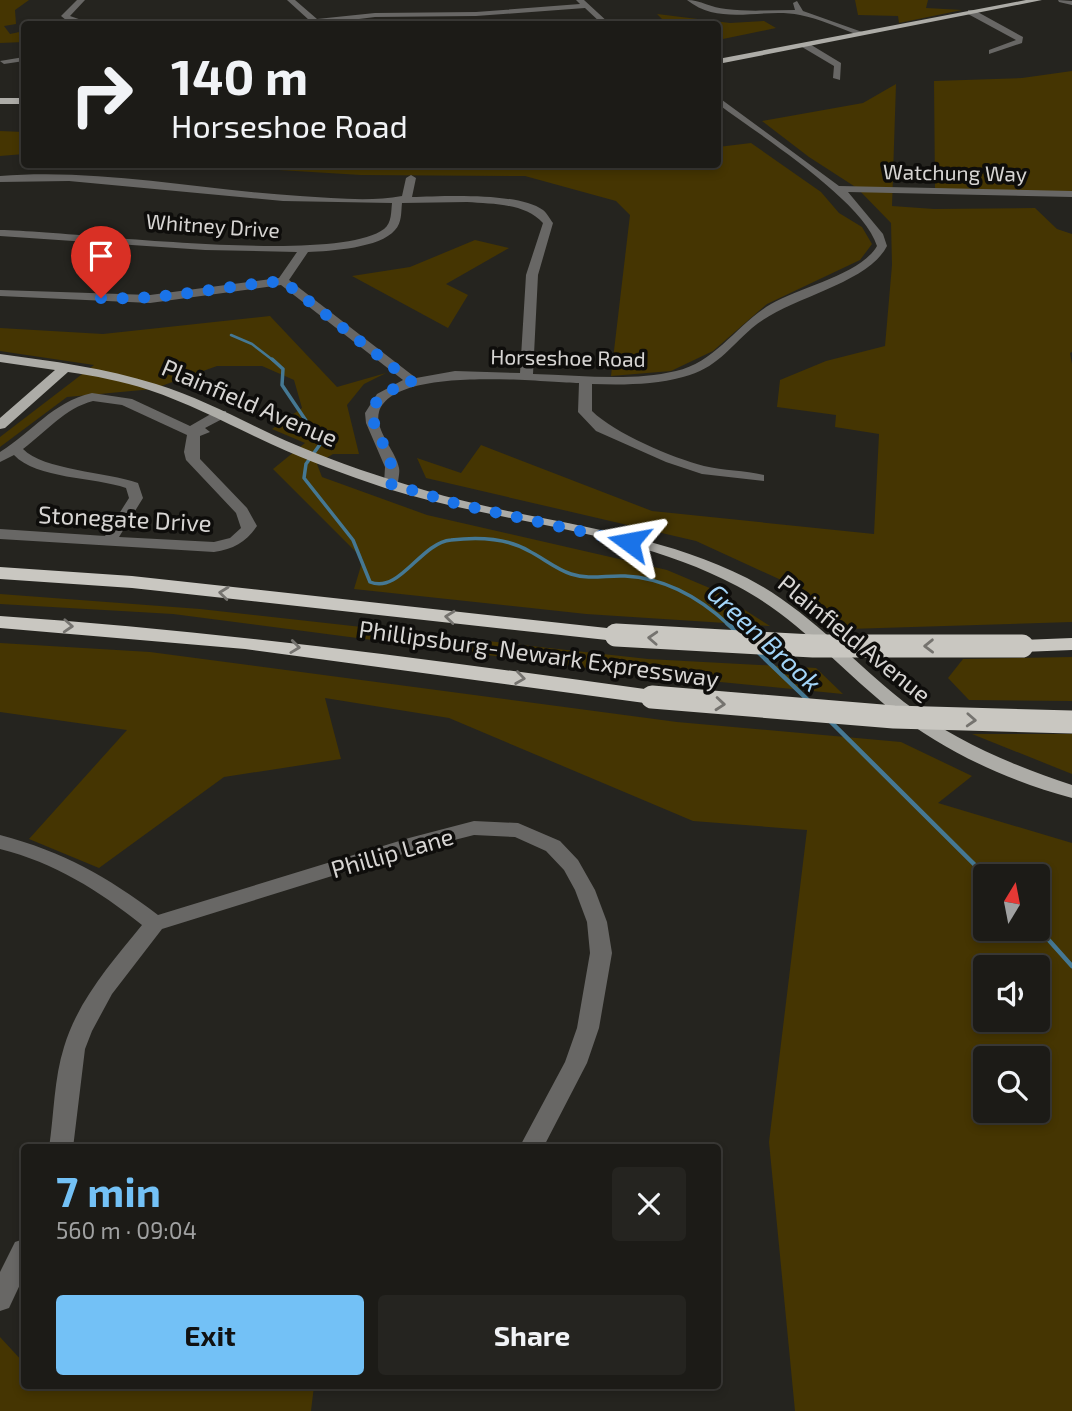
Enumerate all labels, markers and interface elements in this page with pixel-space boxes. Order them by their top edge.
text: 140 m [171,46,308,105]
icon: right [56,49,147,140]
text: Horseshoe Road [171,106,408,144]
street label: Watchung Way [883,158,1027,186]
street label: Whitney Drive [145,208,281,242]
pin [71,226,131,298]
icon: arrive [82,237,120,275]
street label: Horseshoe Road [490,343,646,371]
street label: Plainfield Avenue [158,352,342,452]
street label: Stonegate Drive [37,499,213,537]
position arrow [592,505,666,579]
street label: Plainfield Avenue [773,568,937,708]
water label: Green Brook [702,577,828,697]
one-way arrow [218,585,230,600]
one-way arrow [445,610,456,625]
street label: Phillipsburg-Newark Expressway [357,613,721,693]
one-way arrow [63,619,74,634]
one-way arrow [647,630,658,645]
one-way arrow [924,639,935,654]
one-way arrow [289,640,300,655]
one-way arrow [514,671,526,686]
one-way arrow [715,696,726,711]
one-way arrow [966,713,977,728]
street label: Phillip Lane [327,821,457,883]
north arrow [973,864,1050,942]
map controls [973,864,1050,1123]
button: sound [973,955,1050,1032]
button: search [973,1046,1050,1123]
text: 7 min [56,1165,161,1215]
button: close [612,1167,686,1241]
text: 560 m · 09:04 [56,1216,197,1244]
button: Exit [56,1295,364,1375]
button: Share [378,1295,686,1375]

